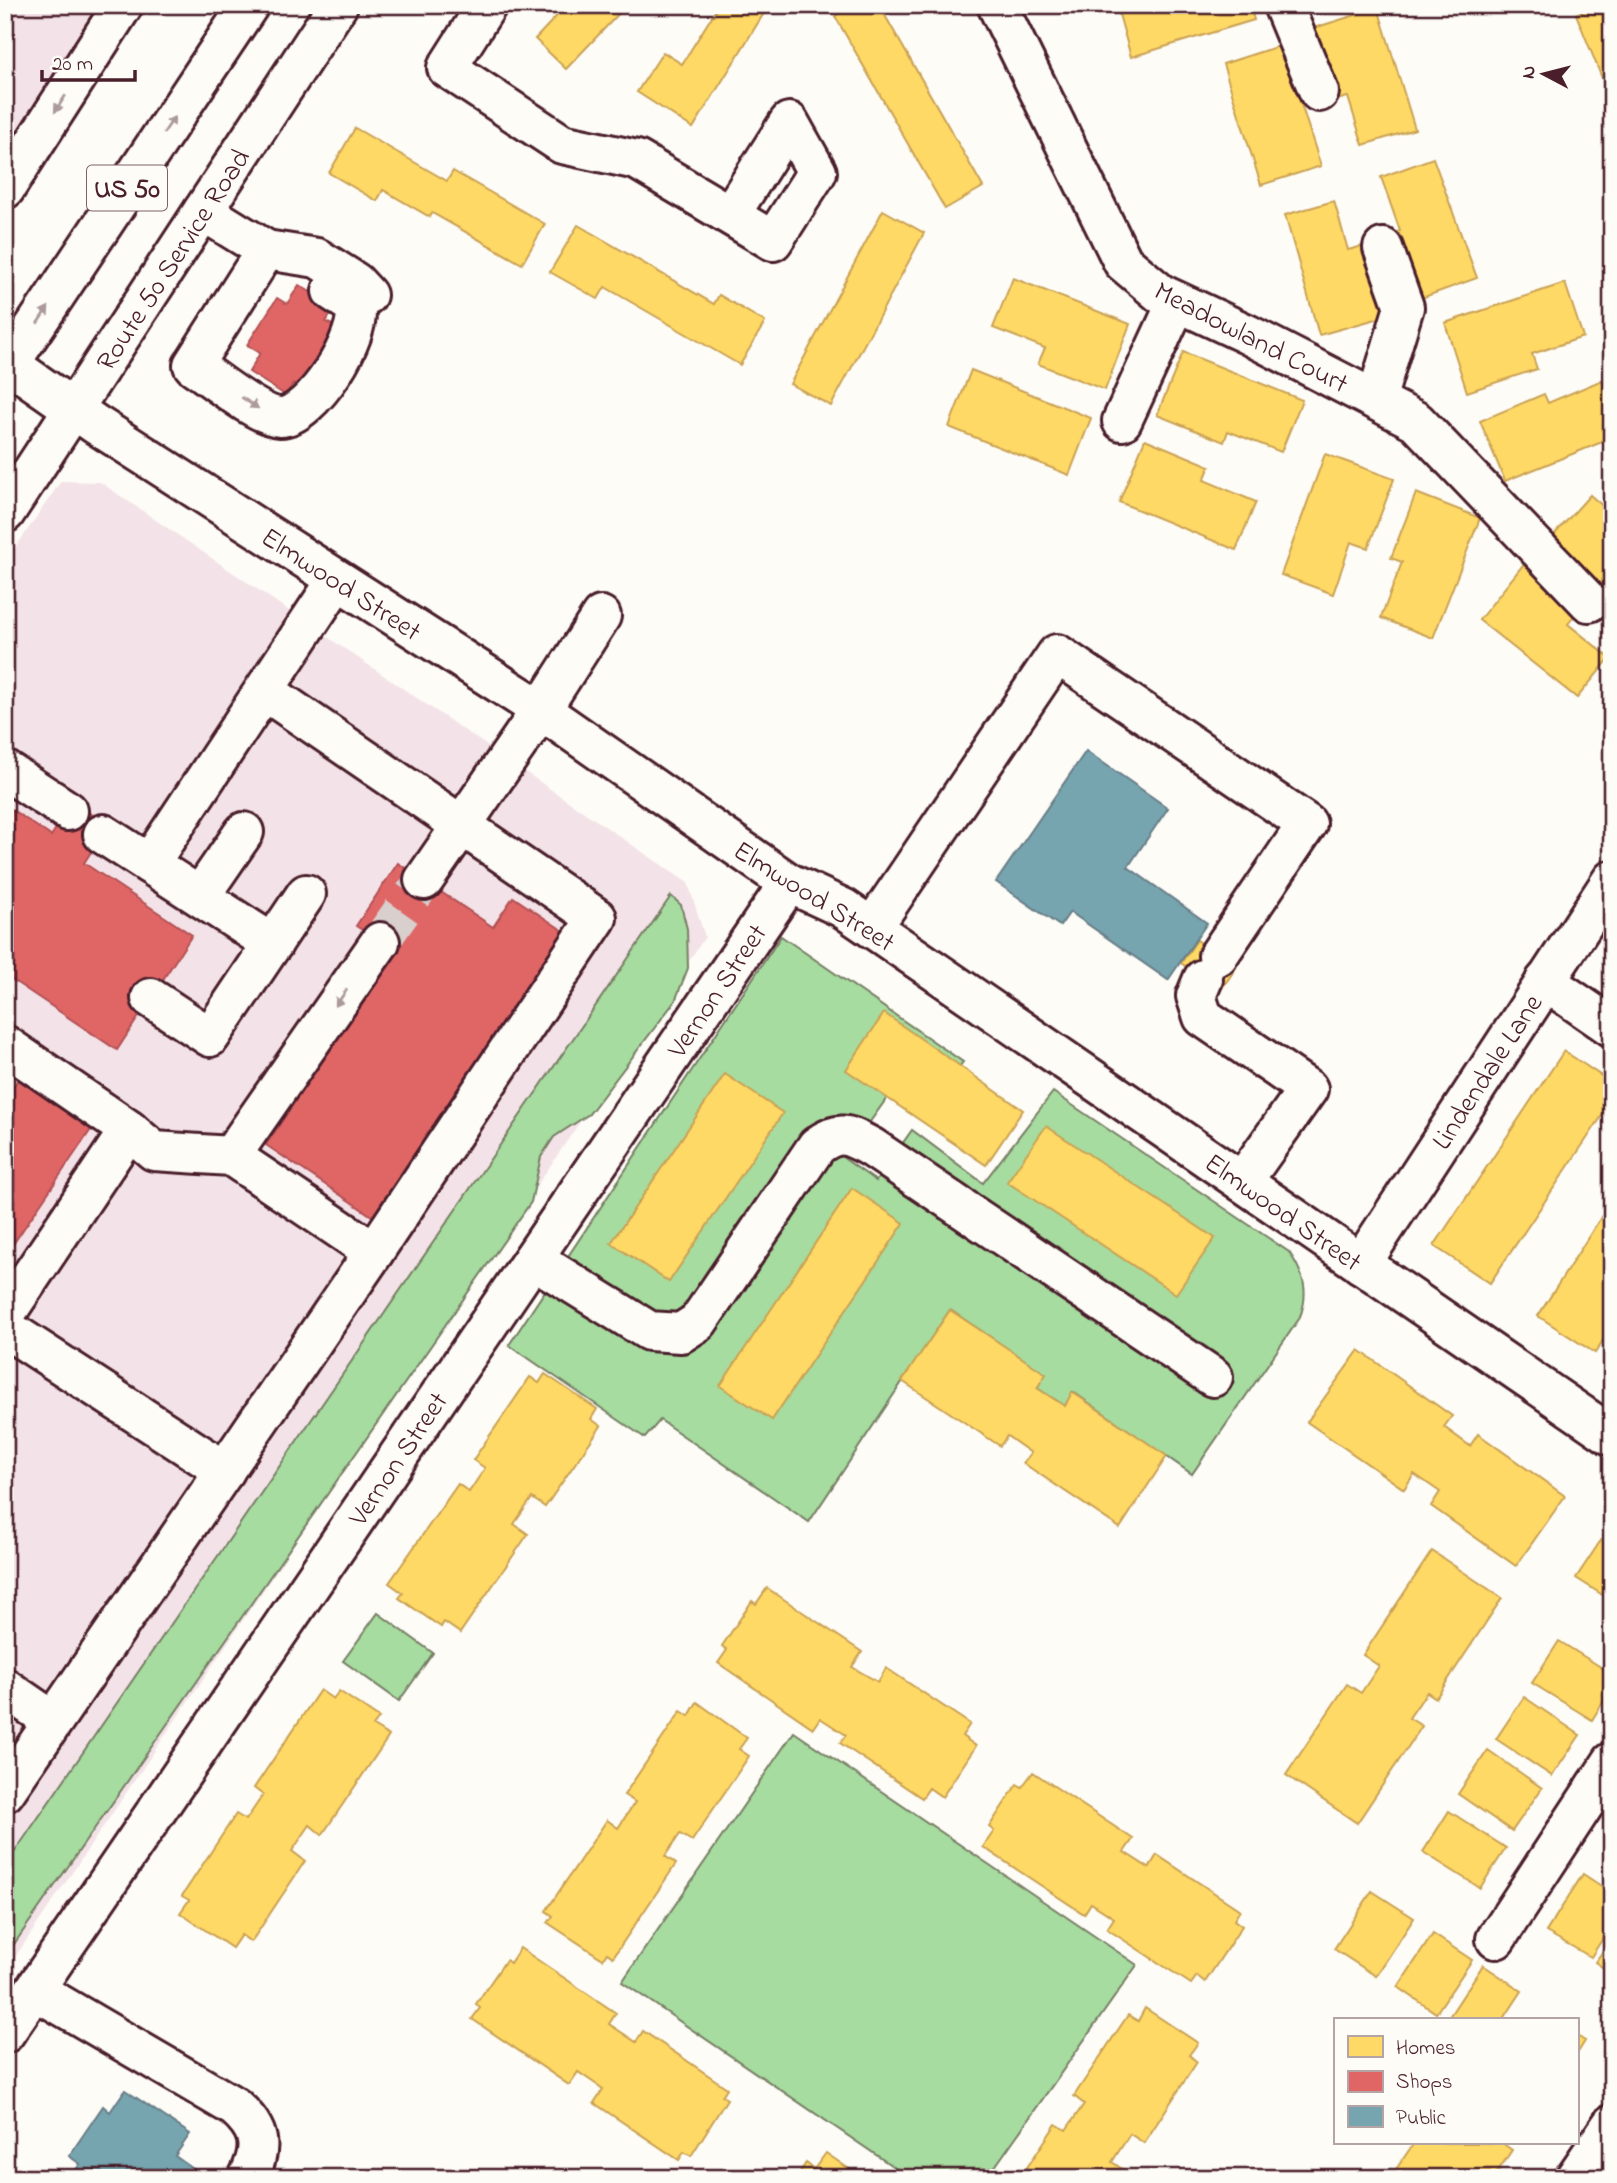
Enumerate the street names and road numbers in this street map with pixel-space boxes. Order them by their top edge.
street label: Route 50 Service Road [87,141,263,380]
road number: US 50 [87,166,167,210]
street label: Meadowland Court [1146,272,1355,406]
street label: Elmwood Street [252,519,428,653]
street label: Elmwood Street [724,832,902,964]
street label: Vernon Street [658,917,779,1068]
street label: Lindendale Lane [1423,987,1555,1159]
street label: Elmwood Street [1195,1144,1369,1283]
street label: Vernon Street [339,1385,460,1536]

